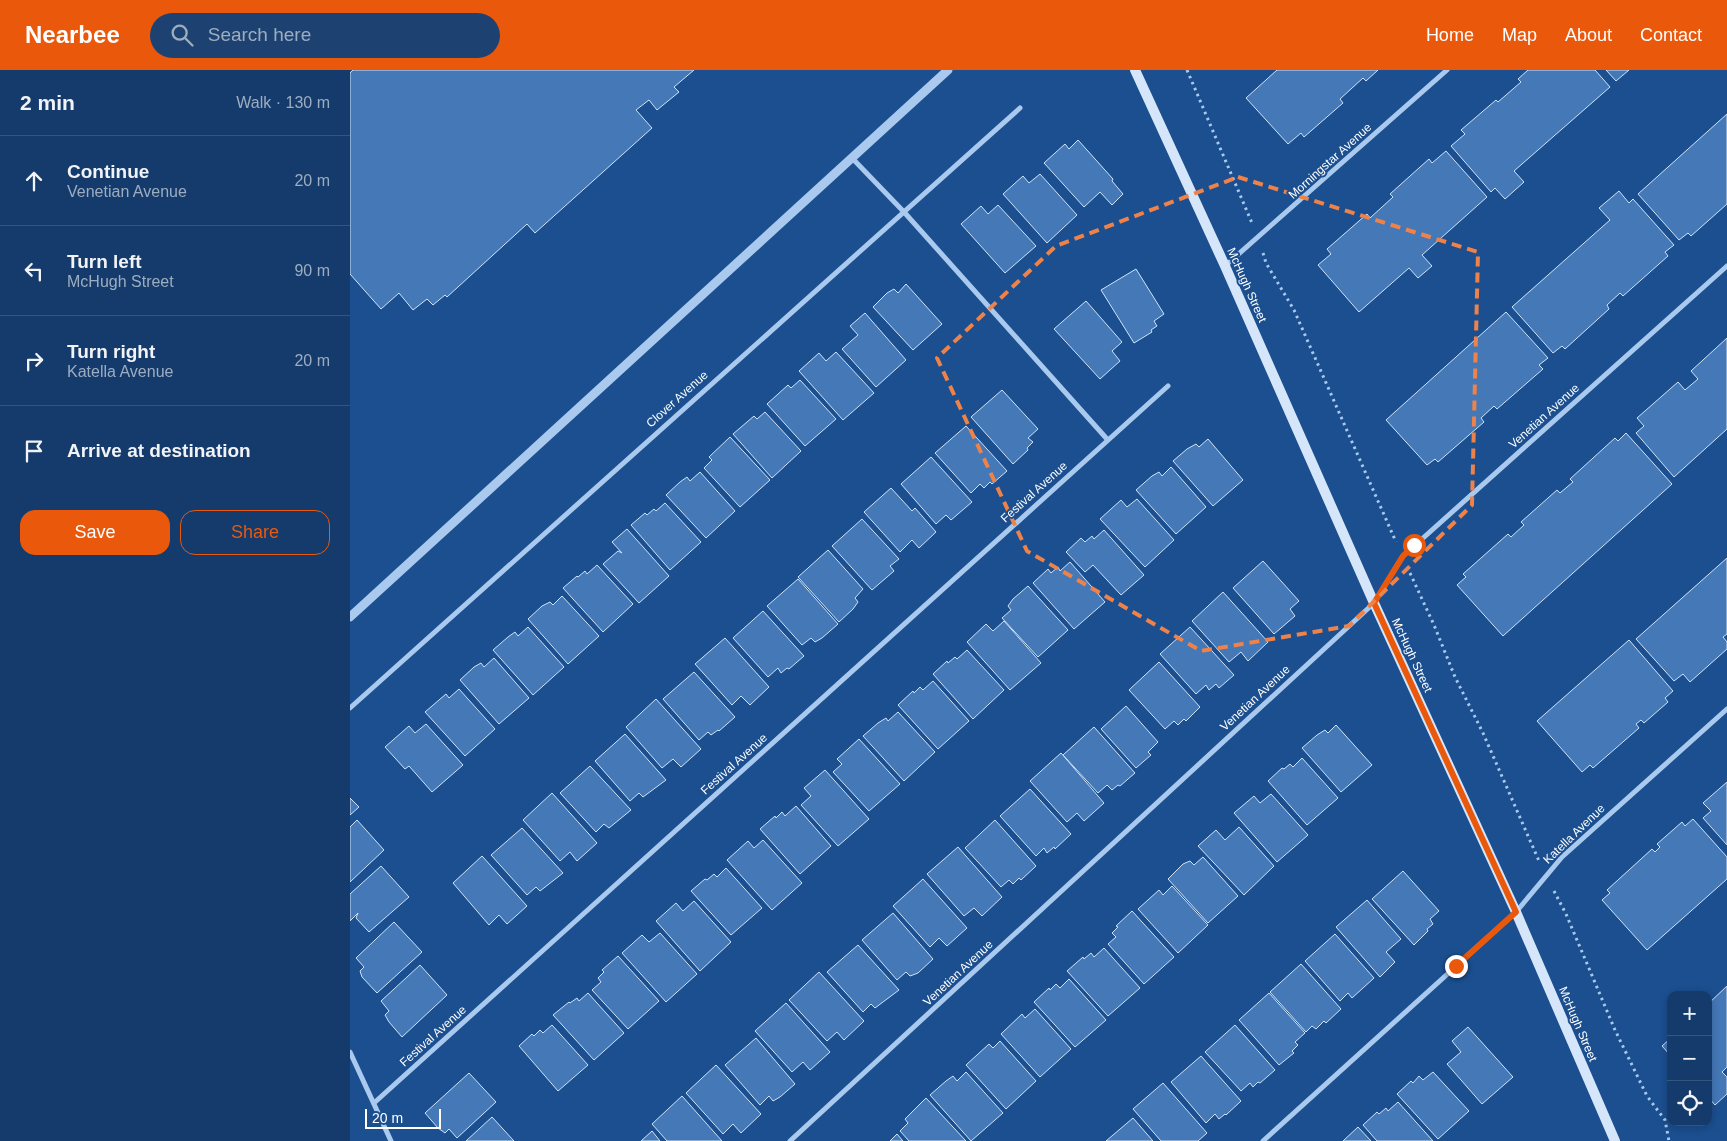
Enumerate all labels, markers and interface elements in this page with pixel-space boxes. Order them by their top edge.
search box [150,13,500,58]
text: Nearbee [25,21,120,48]
icon: search [168,21,196,49]
text: Search here [208,24,311,45]
text: Home [1426,25,1474,45]
text: Map [1502,25,1537,45]
text: About [1565,25,1612,45]
text: Contact [1640,25,1702,45]
text: 2 min [20,91,75,114]
text: Walk · 130 m [236,94,330,111]
street label: Morningstar Avenue [1286,120,1375,202]
text: Continue [67,161,149,182]
icon: ahead [20,167,48,195]
text: 20 m [294,172,330,189]
text: Venetian Avenue [67,183,187,200]
street label: McHugh Street [1224,246,1270,325]
text: Turn left [67,251,142,272]
icon: left [20,257,48,285]
text: 90 m [294,262,330,279]
text: McHugh Street [67,273,174,290]
text: Turn right [67,341,155,362]
icon: right [20,347,48,375]
text: 20 m [294,352,330,369]
text: Katella Avenue [67,363,173,380]
street label: Clover Avenue [643,368,711,430]
street label: Venetian Avenue [1506,381,1582,451]
icon: arrive [20,437,48,465]
text: Arrive at destination [67,440,251,461]
street label: Festival Avenue [998,458,1070,525]
button: Save [20,510,170,555]
button: Share [180,510,330,555]
route start [1403,534,1426,557]
street label: McHugh Street [1389,616,1436,695]
street label: Venetian Avenue [1217,662,1293,734]
street label: Festival Avenue [698,730,770,797]
street label: Katella Avenue [1540,801,1608,867]
street label: Venetian Avenue [920,937,996,1009]
route end [1445,955,1468,978]
street label: McHugh Street [1556,984,1600,1064]
map controls [1667,991,1712,1126]
button: + [1667,991,1712,1036]
street label: Festival Avenue [397,1002,469,1069]
button: − [1667,1036,1712,1081]
button: locate [1667,1081,1712,1126]
scale bar [365,1106,441,1129]
text: 20 m [372,1110,403,1126]

